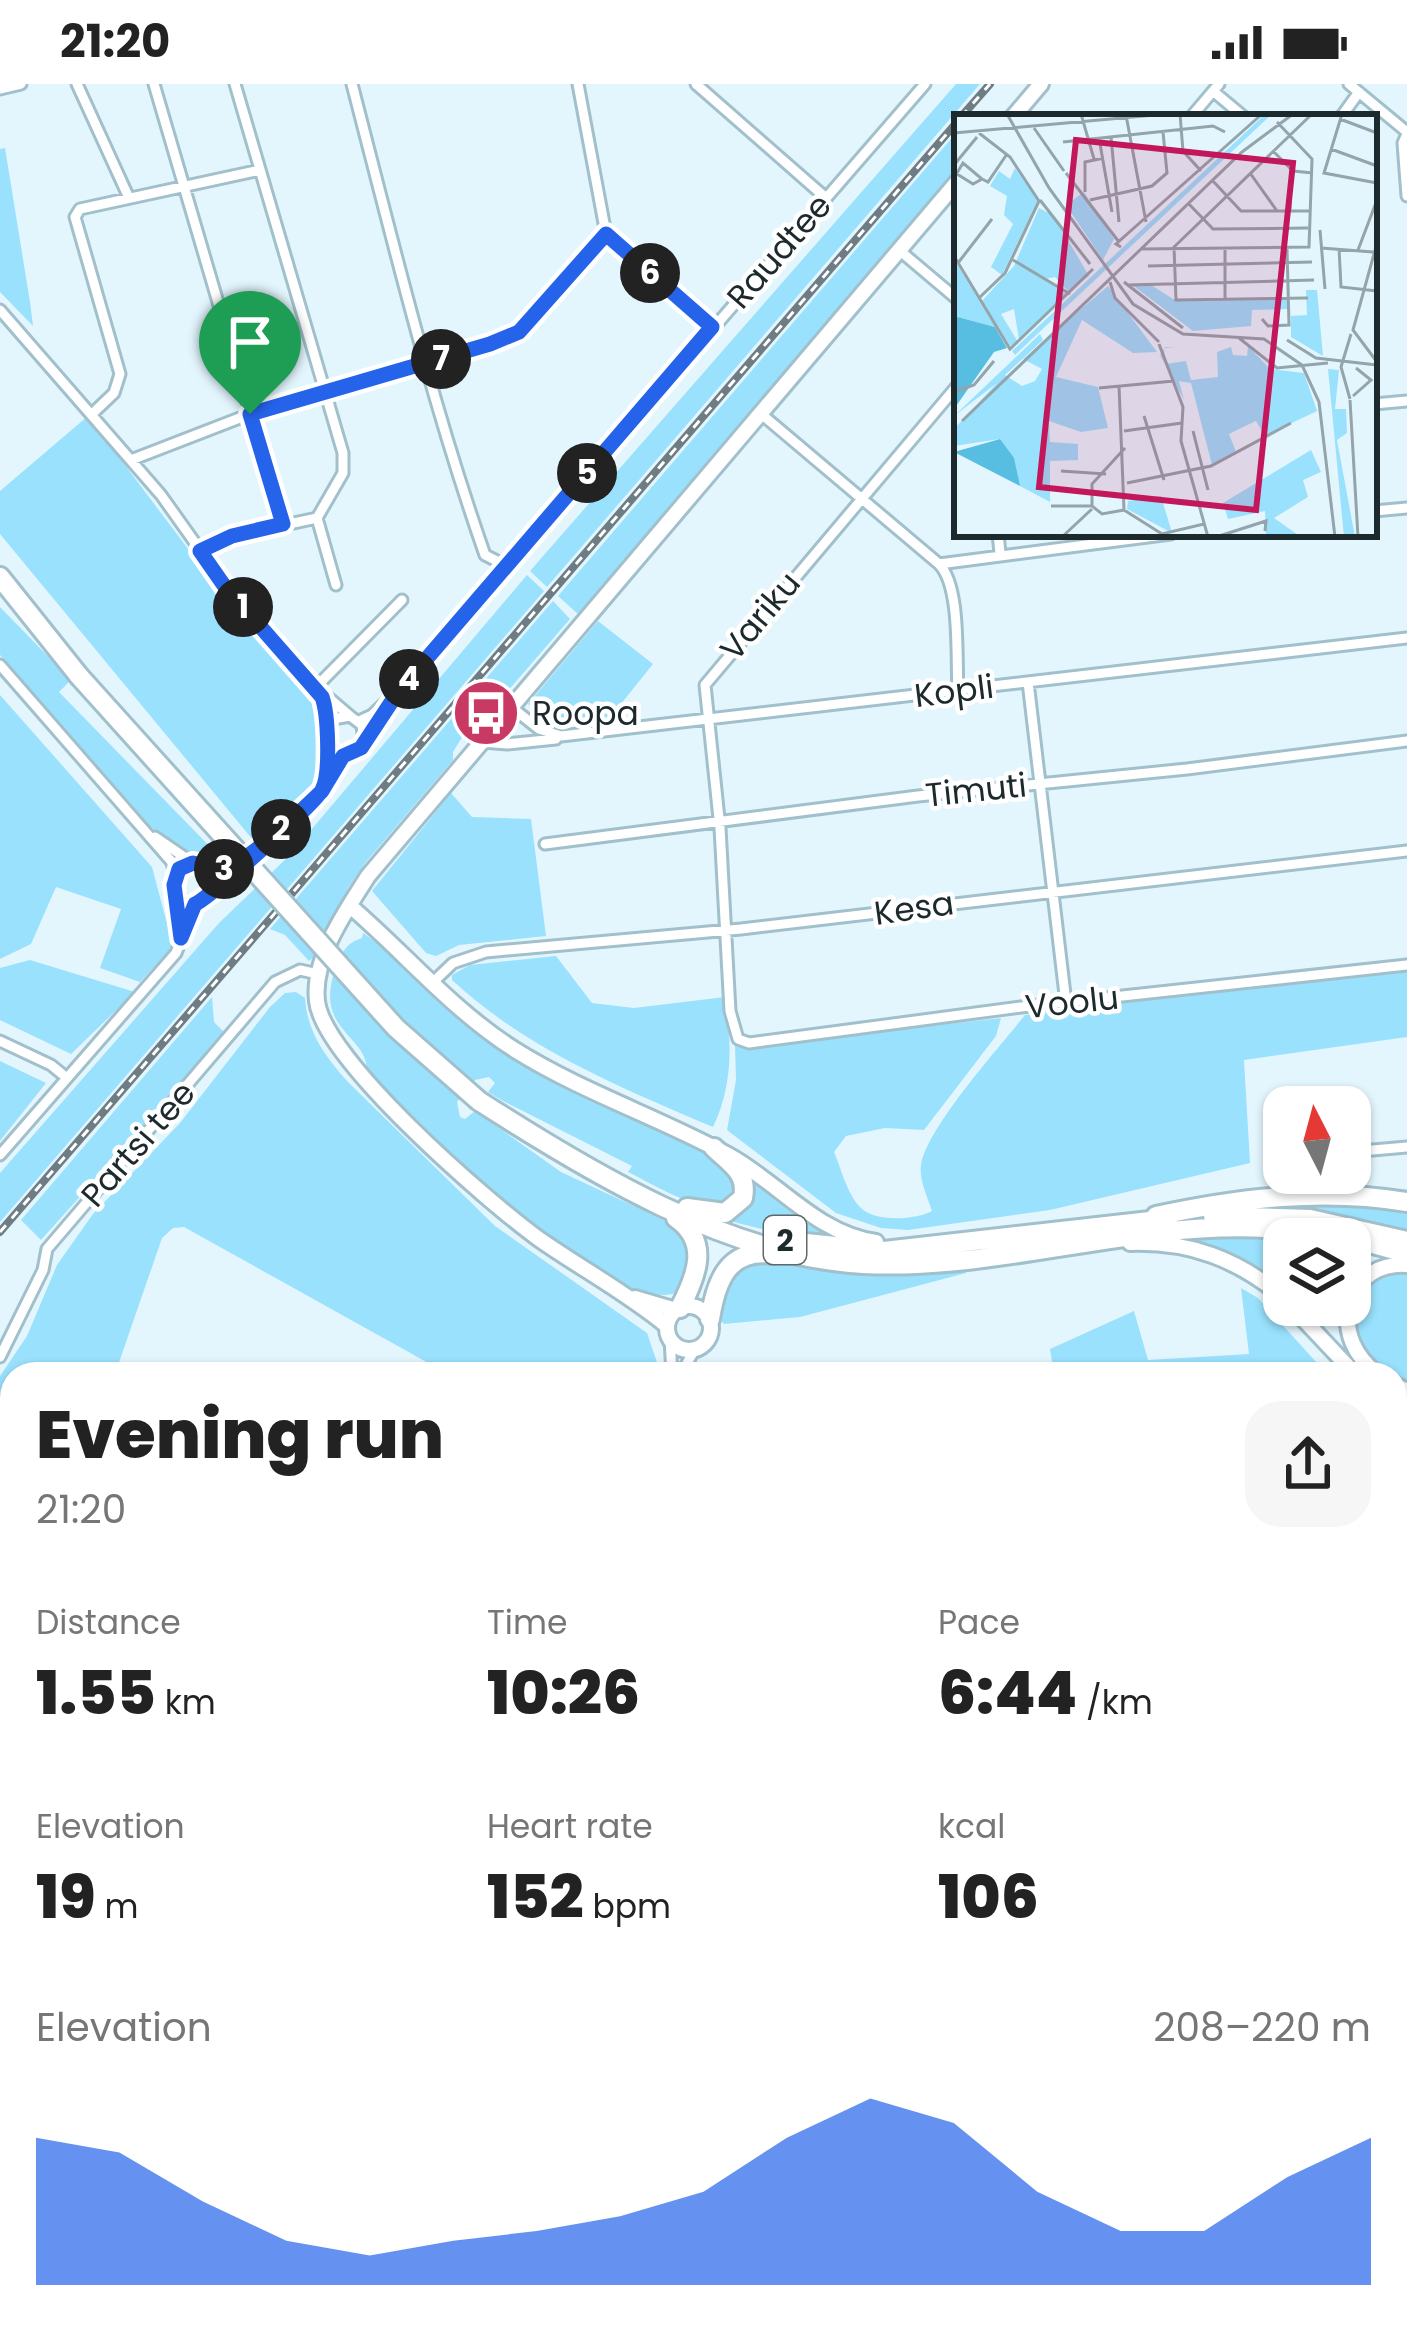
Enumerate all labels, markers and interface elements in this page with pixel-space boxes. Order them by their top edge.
text: 21:20 [60,10,170,73]
inset map [954,114,1377,537]
street label: Raudtee [716,183,842,319]
pin: 6 [620,243,680,303]
text: 6 [639,249,661,296]
pin [199,291,301,414]
icon: arrive [217,309,283,375]
pin: 7 [411,329,471,389]
text: 7 [432,335,450,382]
pin: 5 [557,443,617,503]
text: 5 [576,449,598,496]
street label: Variku [709,561,811,671]
pin: 1 [213,577,273,637]
text: 1 [237,583,249,630]
pin: 4 [379,649,439,709]
text: 4 [398,655,420,702]
street label: Kopli [912,663,996,719]
bus stop icon: Roopa [451,678,521,748]
place label: Roopa [532,690,639,737]
street label: Timuti [923,761,1029,819]
pin: 2 [251,799,311,859]
text: 2 [272,805,290,852]
pin: 3 [194,839,254,899]
text: 3 [214,845,234,892]
street label: Kesa [871,879,957,937]
street label: Voolu [1023,974,1121,1030]
street label: Partsi tee [70,1071,206,1217]
north arrow [1263,1086,1371,1194]
map controls [1263,1086,1371,1326]
road number: 2 [764,1216,806,1264]
button: layers [1263,1218,1371,1326]
text: Evening run [36,1389,444,1481]
button: share [1245,1401,1371,1527]
text: 21:20 [36,1482,126,1537]
text: Distance [36,1599,181,1646]
text: Time [487,1599,567,1646]
text: Pace [938,1599,1020,1646]
text: 1.55 [36,1651,156,1735]
text: 10:26 [487,1651,640,1735]
text: 6:44 [938,1651,1077,1735]
text: km [156,1679,216,1726]
text: /km [1077,1679,1153,1726]
text: Elevation [36,1803,185,1850]
text: Heart rate [487,1803,653,1850]
text: kcal [938,1803,1005,1850]
text: 19 [36,1855,96,1939]
text: 152 [487,1855,584,1939]
text: 106 [938,1855,1039,1939]
text: m [96,1883,138,1930]
text: bpm [584,1883,671,1930]
text: Elevation [36,2000,212,2055]
text: 208–220 m [1153,2000,1371,2055]

